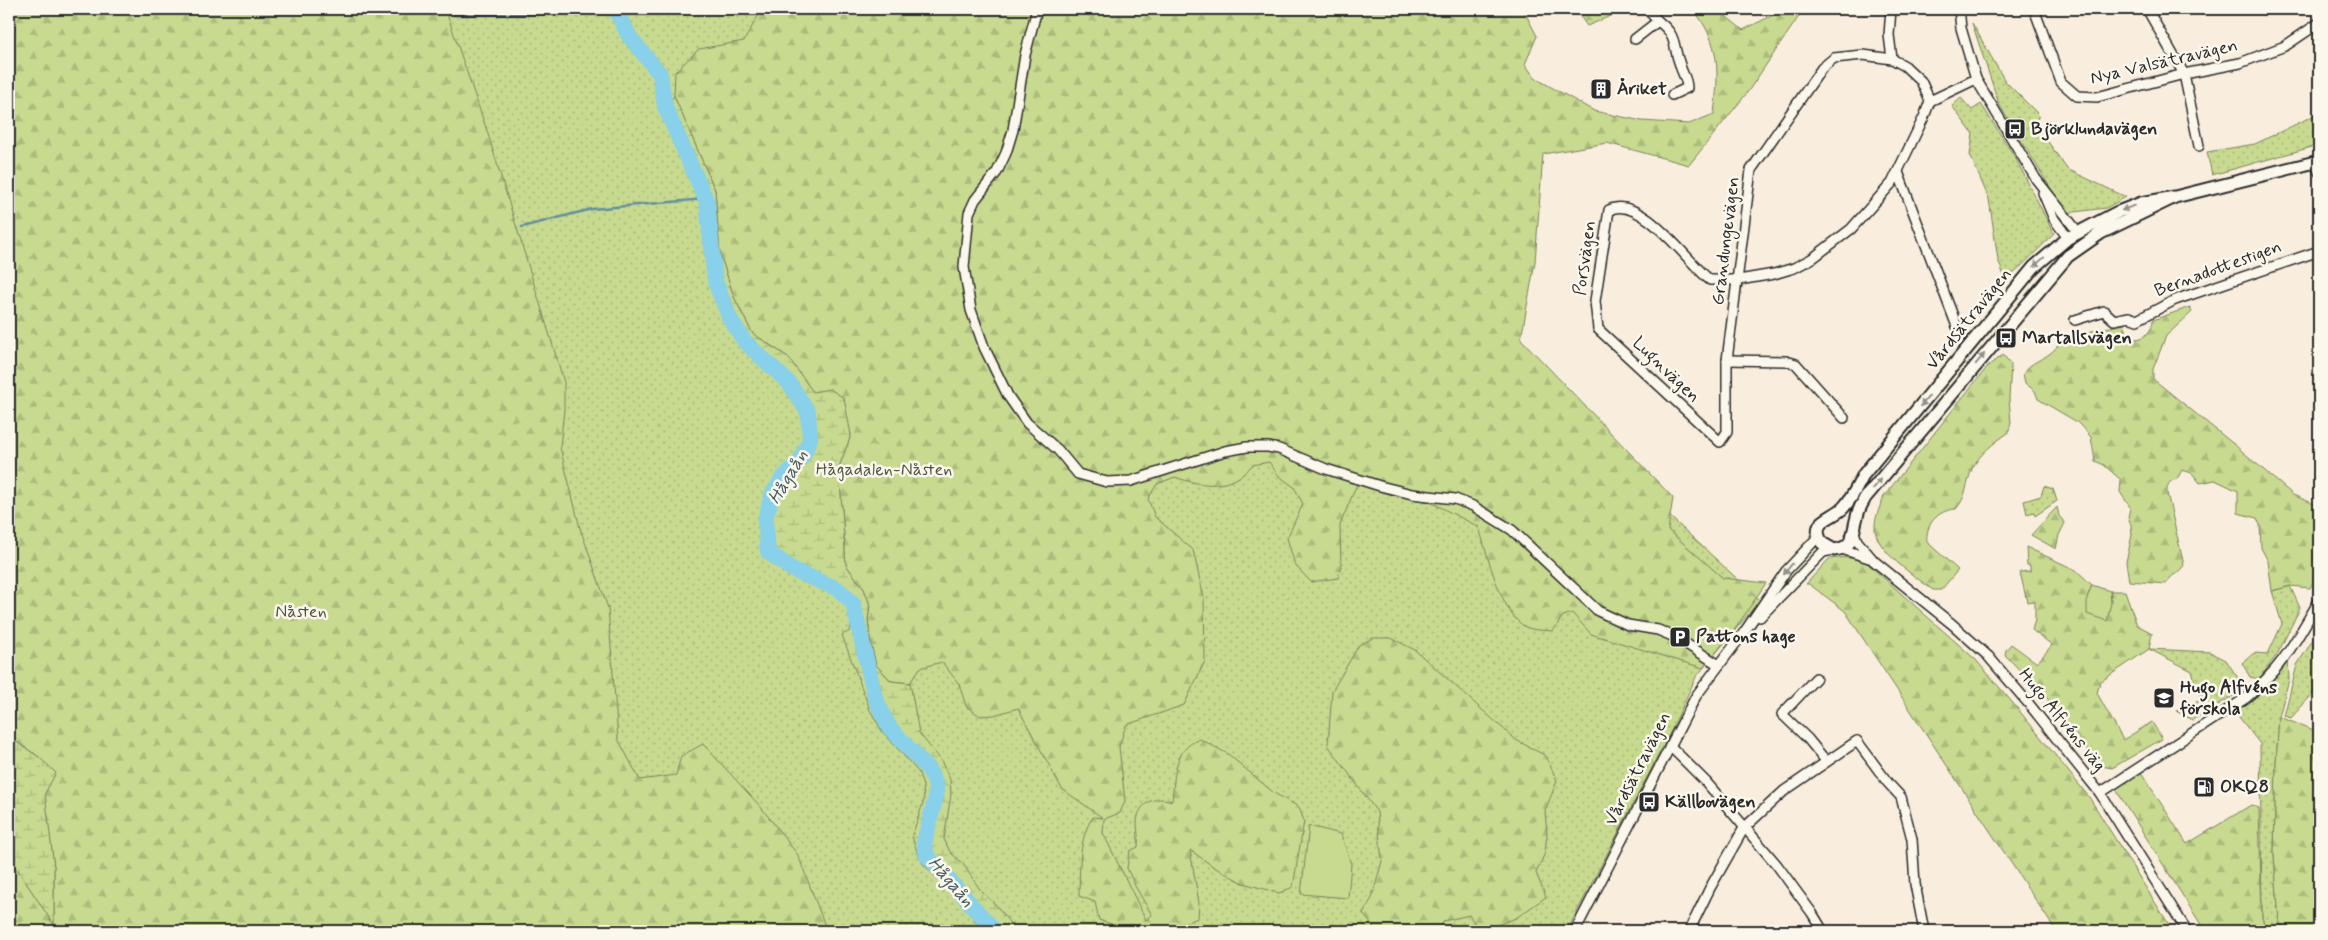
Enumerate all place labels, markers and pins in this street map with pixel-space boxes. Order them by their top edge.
building icon: Åriket [1589,77,1613,101]
place label: Åriket [1617,77,1667,101]
bus stop icon: Björklundavägen [2003,117,2027,141]
place label: Björklundavägen [2031,117,2157,141]
bus stop icon: Martallsvägen [1994,326,2018,350]
place label: Martallsvägen [2022,326,2132,350]
parking icon: Pattons hage [1668,625,1692,649]
place label: Pattons hage [1696,625,1796,649]
place label: Hugo Alfvéns förskola [2179,676,2277,721]
school or university icon: Hugo Alfvéns förskola [2152,686,2176,710]
fuel station icon: OKQ8 [2192,775,2216,799]
place label: OKQ8 [2220,775,2269,799]
bus stop icon: Källbovägen [1637,790,1661,814]
place label: Källbovägen [1665,790,1756,814]

